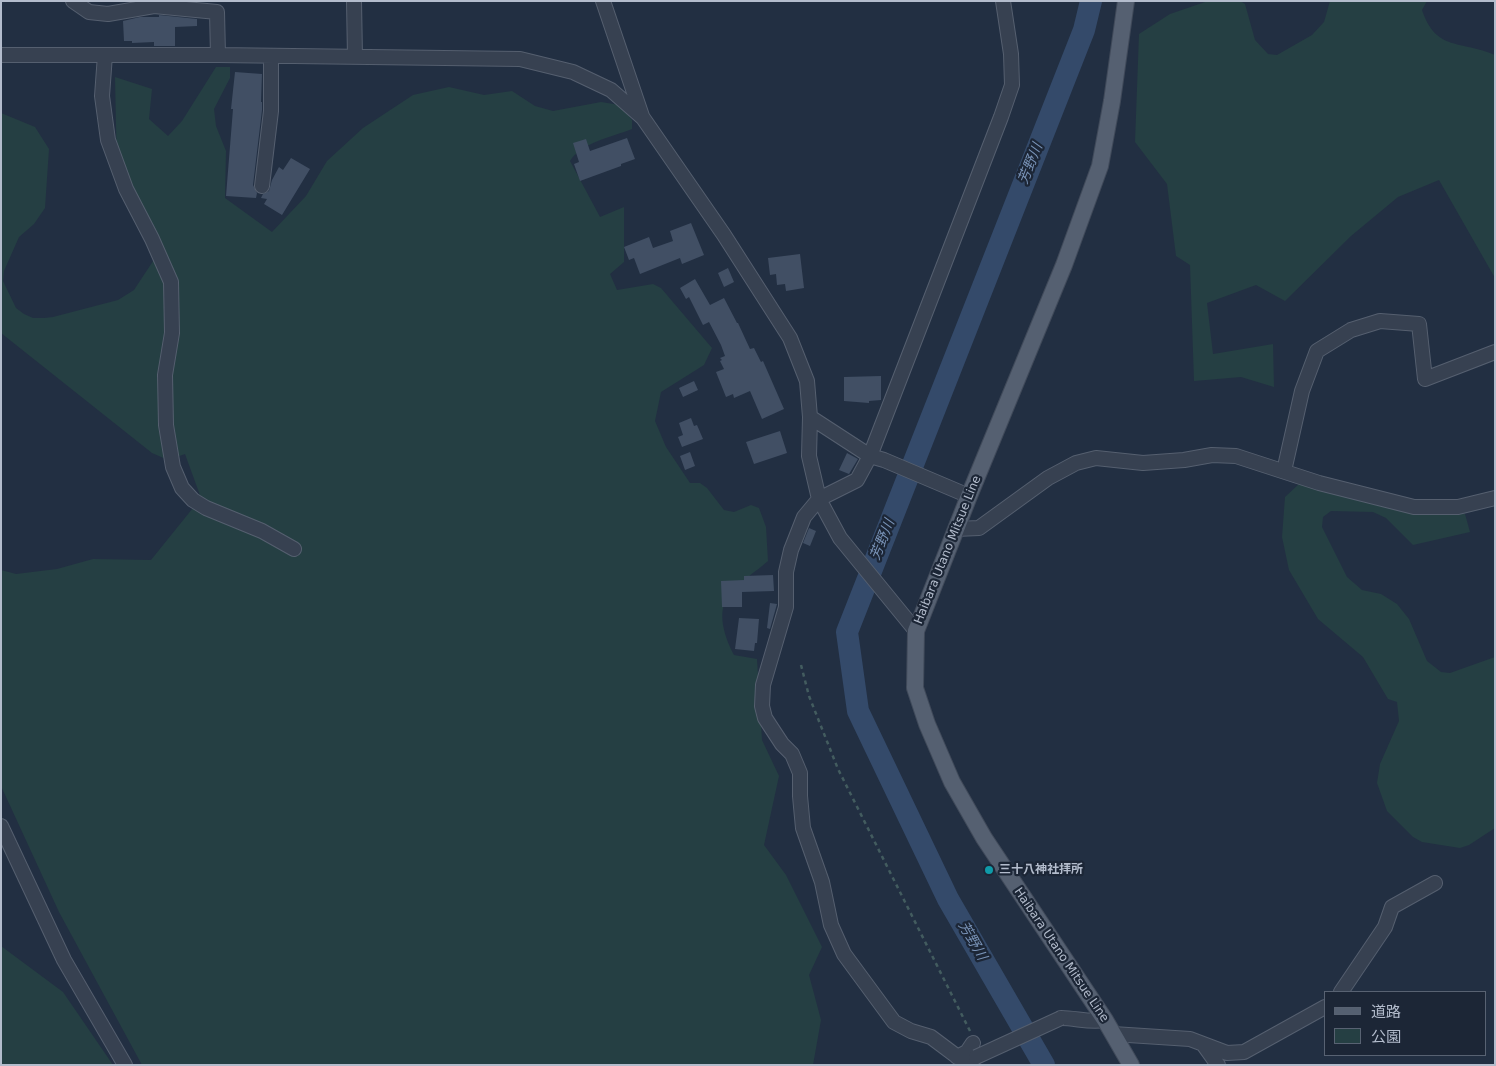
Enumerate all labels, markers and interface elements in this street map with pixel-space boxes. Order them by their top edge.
water label: 芳野川 [1015,141,1047,187]
street label: Haibara Utano Mitsue Line [912,474,984,626]
water label: 芳野川 [867,517,899,563]
place label: 三十八神社拝所 [999,863,1083,877]
marker: 三十八神社拝所 [983,864,995,876]
street label: Haibara Utano Mitsue Line [1011,885,1111,1025]
water label: 芳野川 [954,919,990,963]
legend [1324,991,1486,1056]
text: 道路 [1371,1003,1401,1021]
text: 公園 [1371,1028,1401,1046]

